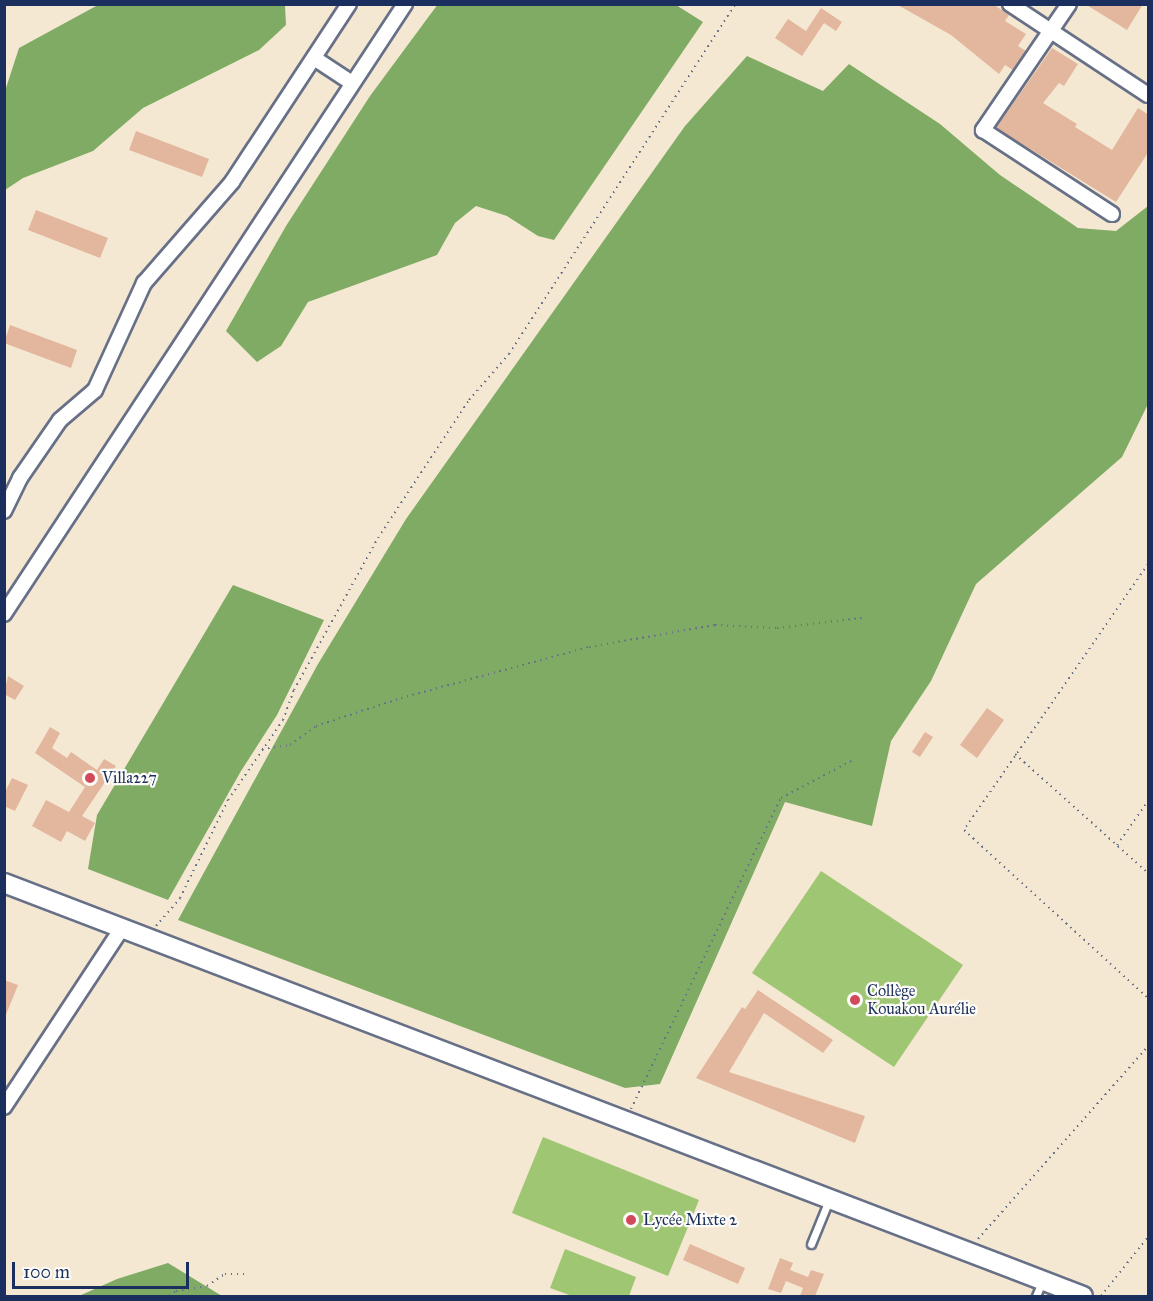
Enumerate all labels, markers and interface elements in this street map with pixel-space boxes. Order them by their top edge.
place label: Villa227 [102,768,157,788]
marker: Villa227 [83,771,97,785]
place label: Collège Kouakou Aurélie [867,981,976,1019]
marker: Collège Kouakou Aurélie [848,993,862,1007]
place label: Lycée Mixte 2 [643,1210,737,1230]
marker: Lycée Mixte 2 [624,1213,638,1227]
scale bar [15,1250,192,1288]
text: 100 m [23,1261,70,1283]

